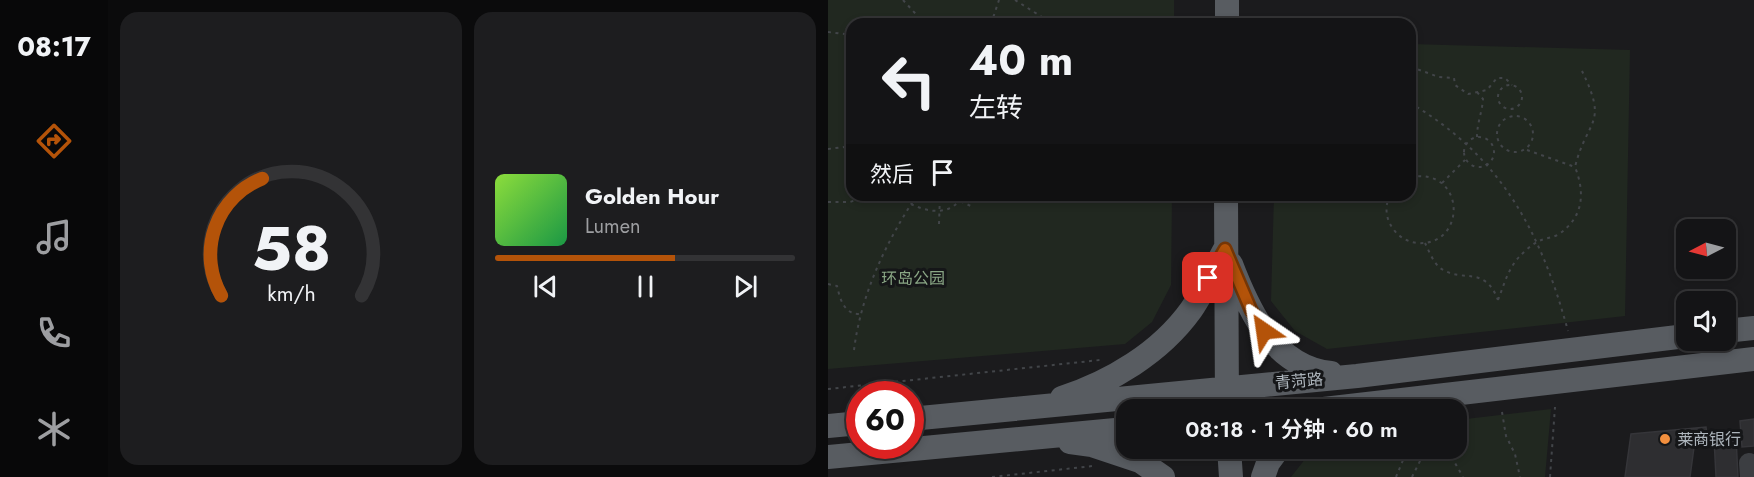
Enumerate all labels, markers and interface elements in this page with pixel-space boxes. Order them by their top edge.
text: 08:17 [17,27,91,66]
text: 40 m [969,30,1073,91]
icon: left [870,42,948,120]
text: 左转 [969,88,1023,127]
icon: directions [33,120,75,162]
icon: arrive [926,156,959,189]
text: 然后 [870,158,914,190]
text: Golden Hour [585,180,719,212]
text: 58 [251,203,331,293]
text: Lumen [585,212,641,241]
icon: music [33,216,75,258]
north arrow [1676,219,1736,279]
map controls [1676,219,1736,351]
pin [1182,252,1233,303]
icon: arrive [1191,261,1224,294]
park label: 环岛公园 [881,267,945,290]
icon: previous [529,270,562,303]
icon: pause [629,270,662,303]
icon: next [729,270,762,303]
text: km/h [267,278,315,309]
button: sound [1676,291,1736,351]
position arrow [1232,299,1296,363]
icon: phone [33,312,75,354]
street label: 青菏路 [1274,367,1324,395]
speed limit sign: 60 [846,381,924,459]
icon: climate [33,408,75,450]
text: 08:18 · 1 分钟 · 60 m [1185,413,1398,445]
place label: 莱商银行 [1677,428,1741,451]
marker: 莱商银行 [1658,432,1672,446]

